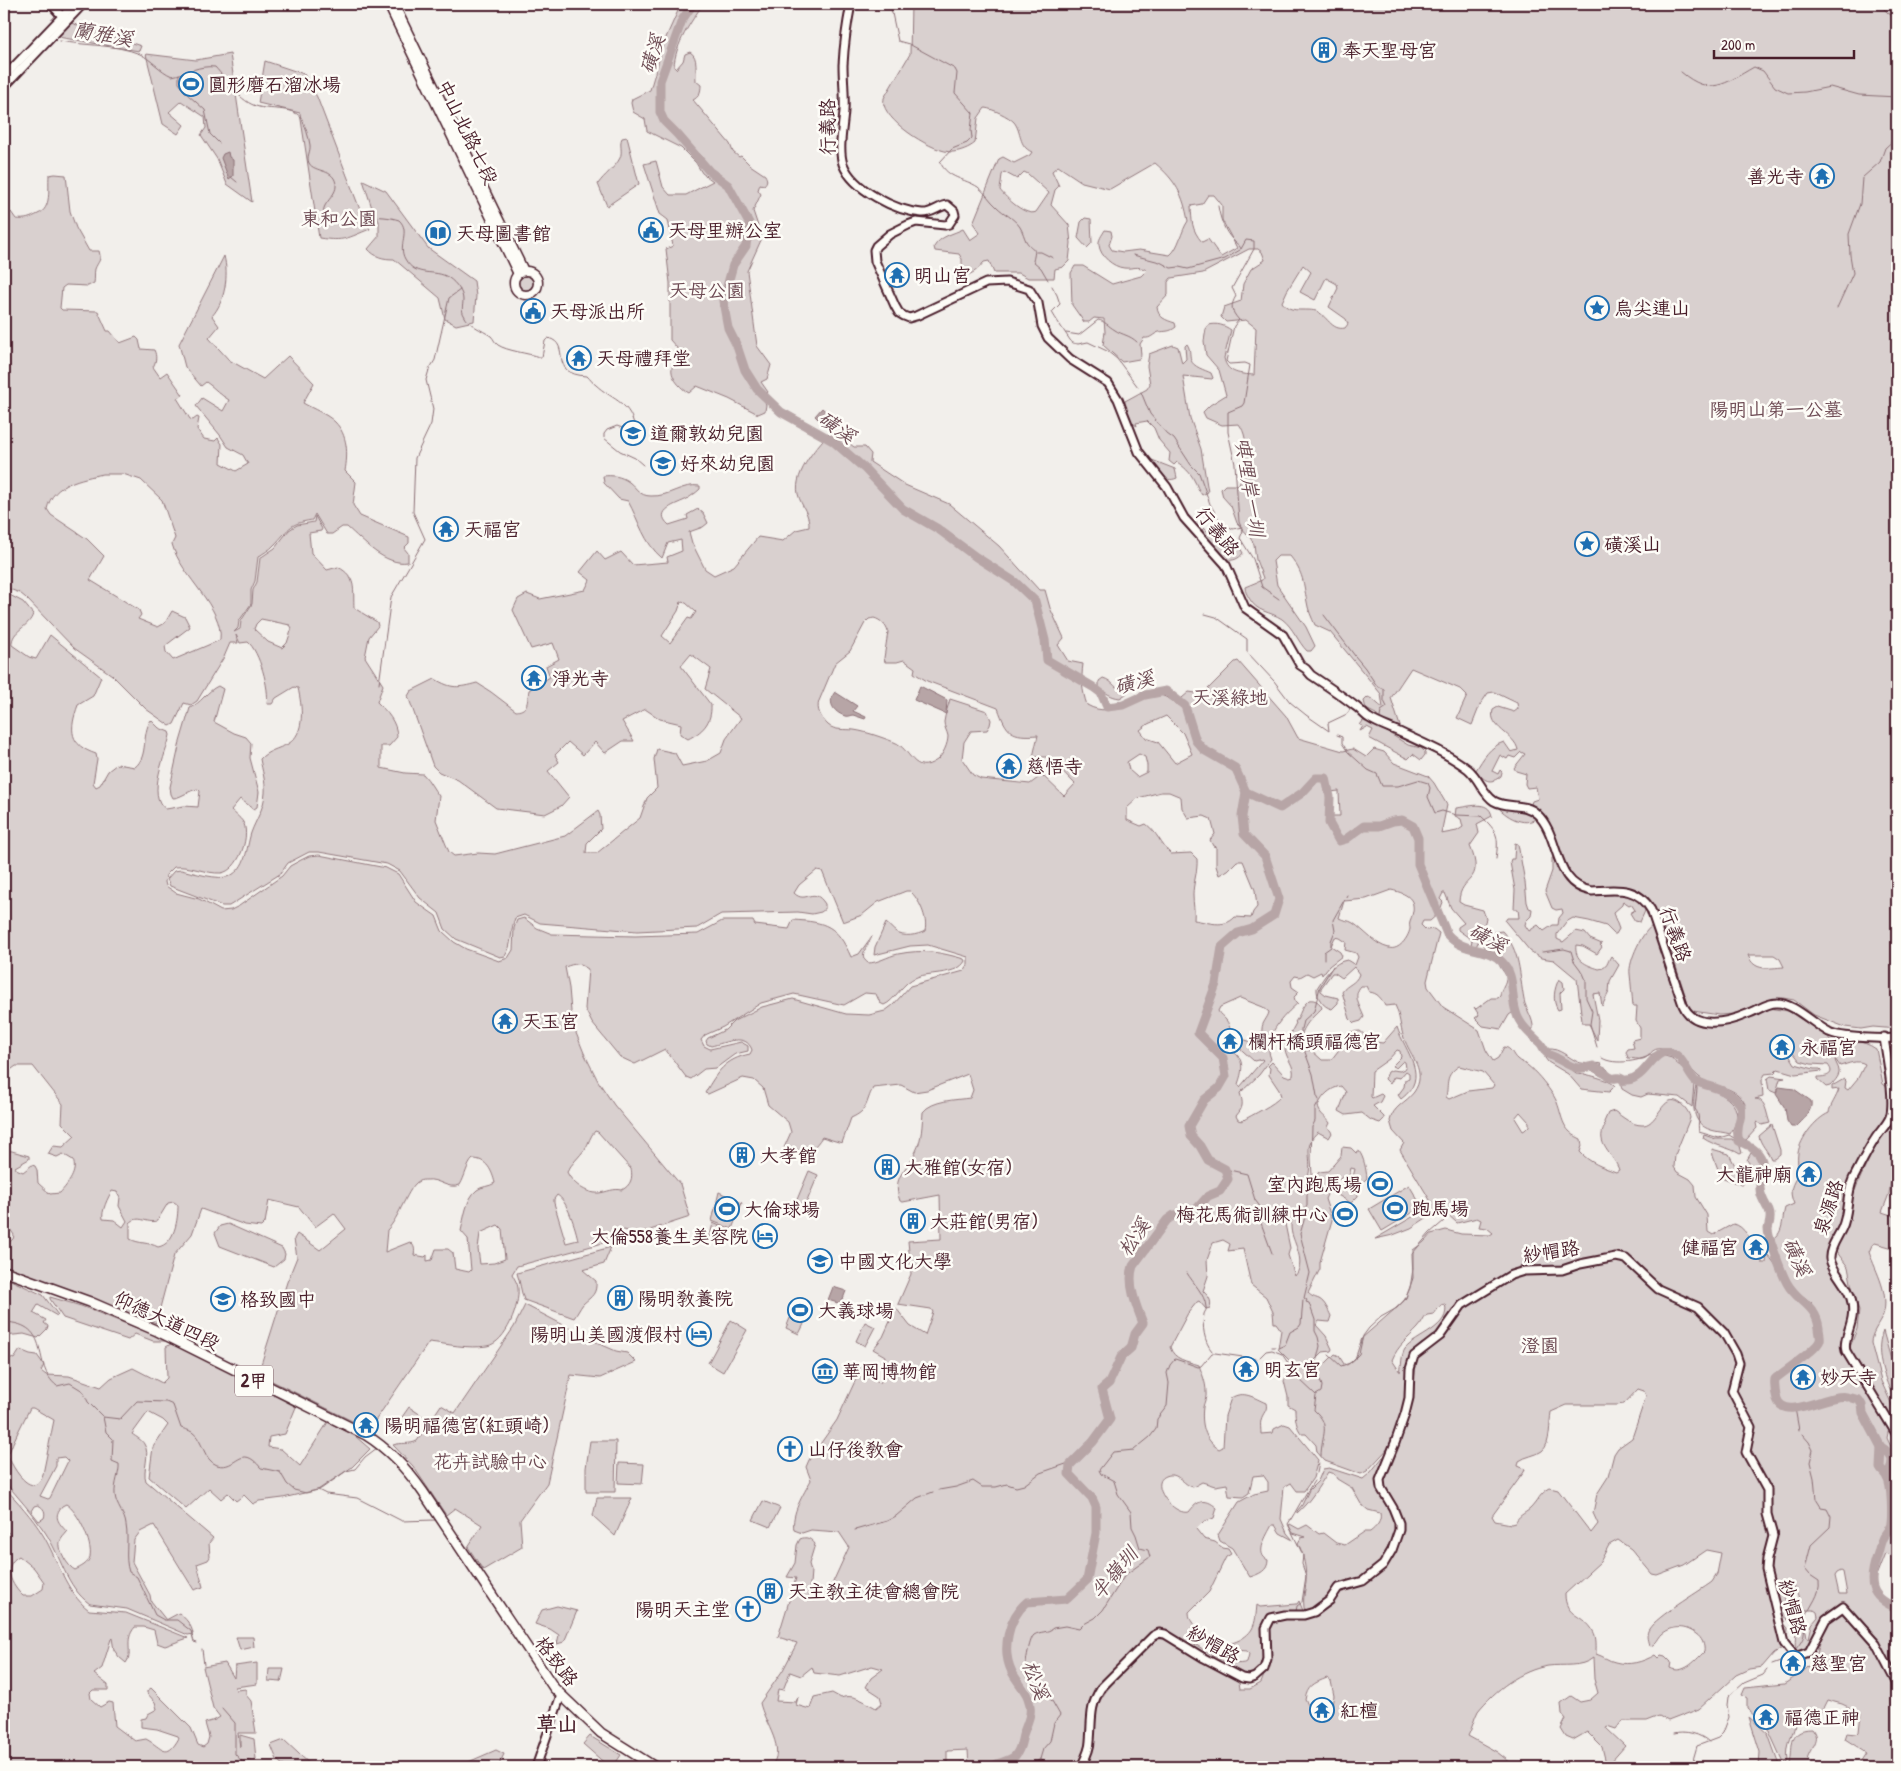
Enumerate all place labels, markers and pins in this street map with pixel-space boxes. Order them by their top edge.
building icon: 奉天聖母宮 [1311,37,1337,63]
place label: 奉天聖母宮 [1342,37,1437,63]
sports icon: 圓形磨石溜冰場 [178,71,204,97]
place label: 圓形磨石溜冰場 [208,71,341,97]
place label: 善光寺 [1747,163,1804,189]
temple icon: 善光寺 [1809,163,1835,189]
public building icon: 天母里辦公室 [638,217,664,243]
place label: 天母里辦公室 [668,217,782,243]
library icon: 天母圖書館 [425,220,451,246]
place label: 天母圖書館 [456,220,551,246]
temple icon: 明山宮 [884,262,910,288]
place label: 明山宮 [914,262,971,288]
place icon: 烏尖連山 [1584,295,1610,321]
place label: 烏尖連山 [1614,295,1690,321]
public building icon: 天母派出所 [520,298,546,324]
place label: 天母派出所 [550,298,645,324]
temple icon: 天母禮拜堂 [566,345,592,371]
place label: 天母禮拜堂 [596,345,691,371]
school or university icon: 道爾敦幼兒園 [620,420,646,446]
place label: 道爾敦幼兒園 [650,420,764,446]
school or university icon: 好來幼兒園 [650,450,676,476]
place label: 好來幼兒園 [680,450,775,476]
temple icon: 天福宮 [433,516,459,542]
place label: 天福宮 [464,516,521,542]
place icon: 磺溪山 [1574,531,1600,557]
place label: 磺溪山 [1604,531,1661,557]
temple icon: 淨光寺 [521,665,547,691]
place label: 淨光寺 [552,665,609,691]
temple icon: 慈悟寺 [996,753,1022,779]
place label: 慈悟寺 [1026,753,1083,779]
temple icon: 天玉宮 [492,1008,518,1034]
place label: 天玉宮 [522,1008,579,1034]
temple icon: 欄杆橋頭福德宮 [1217,1028,1243,1054]
place label: 欄杆橋頭福德宮 [1248,1028,1381,1054]
temple icon: 永福宮 [1769,1034,1795,1060]
place label: 永福宮 [1800,1034,1857,1060]
building icon: 大孝館 [729,1142,755,1168]
place label: 大孝館 [760,1142,817,1168]
building icon: 大雅館(女宿) [874,1154,900,1180]
place label: 大雅館(女宿) [904,1154,1012,1180]
place label: 大龍神廟 [1716,1161,1792,1187]
temple icon: 大龍神廟 [1796,1161,1822,1187]
place label: 室內跑馬場 [1267,1171,1362,1197]
sports icon: 室內跑馬場 [1367,1171,1393,1197]
sports icon: 跑馬場 [1382,1195,1408,1221]
place label: 跑馬場 [1412,1195,1469,1221]
sports icon: 大倫球場 [714,1196,740,1222]
place label: 大倫球場 [744,1196,820,1222]
place label: 梅花馬術訓練中心 [1176,1201,1328,1227]
sports icon: 梅花馬術訓練中心 [1332,1201,1358,1227]
building icon: 大莊館(男宿) [900,1208,926,1234]
place label: 大莊館(男宿) [930,1208,1038,1234]
place label: 大倫558養生美容院 [591,1223,748,1249]
hotel icon: 大倫558養生美容院 [752,1223,778,1249]
place label: 健福宮 [1681,1234,1738,1260]
temple icon: 健福宮 [1743,1234,1769,1260]
school or university icon: 中國文化大學 [807,1248,833,1274]
place label: 中國文化大學 [838,1248,952,1274]
building icon: 陽明教養院 [607,1285,633,1311]
place label: 陽明教養院 [638,1285,733,1311]
school or university icon: 格致國中 [210,1286,236,1312]
place label: 格致國中 [240,1286,316,1312]
sports icon: 大義球場 [787,1297,813,1323]
place label: 大義球場 [818,1297,894,1323]
place label: 陽明山美國渡假村 [530,1321,682,1347]
hotel icon: 陽明山美國渡假村 [686,1321,712,1347]
temple icon: 明玄宮 [1233,1356,1259,1382]
place label: 明玄宮 [1264,1356,1321,1382]
museum icon: 華岡博物館 [812,1358,838,1384]
place label: 華岡博物館 [842,1358,937,1384]
temple icon: 妙天寺 [1790,1364,1816,1390]
place label: 妙天寺 [1820,1364,1877,1390]
temple icon: 陽明福德宮(紅頭崎) [353,1412,379,1438]
place label: 陽明福德宮(紅頭崎) [384,1412,549,1438]
church icon: 山仔後教會 [777,1436,803,1462]
place label: 山仔後教會 [808,1436,903,1462]
building icon: 天主教主徒會總會院 [757,1578,783,1604]
place label: 天主教主徒會總會院 [788,1578,959,1604]
place label: 陽明天主堂 [635,1596,730,1622]
church icon: 陽明天主堂 [735,1596,761,1622]
temple icon: 慈聖宮 [1780,1650,1806,1676]
place label: 慈聖宮 [1810,1650,1867,1676]
temple icon: 紅檀 [1309,1697,1335,1723]
place label: 紅檀 [1340,1697,1378,1723]
temple icon: 福德正神 [1753,1704,1779,1730]
place label: 福德正神 [1784,1704,1860,1730]

